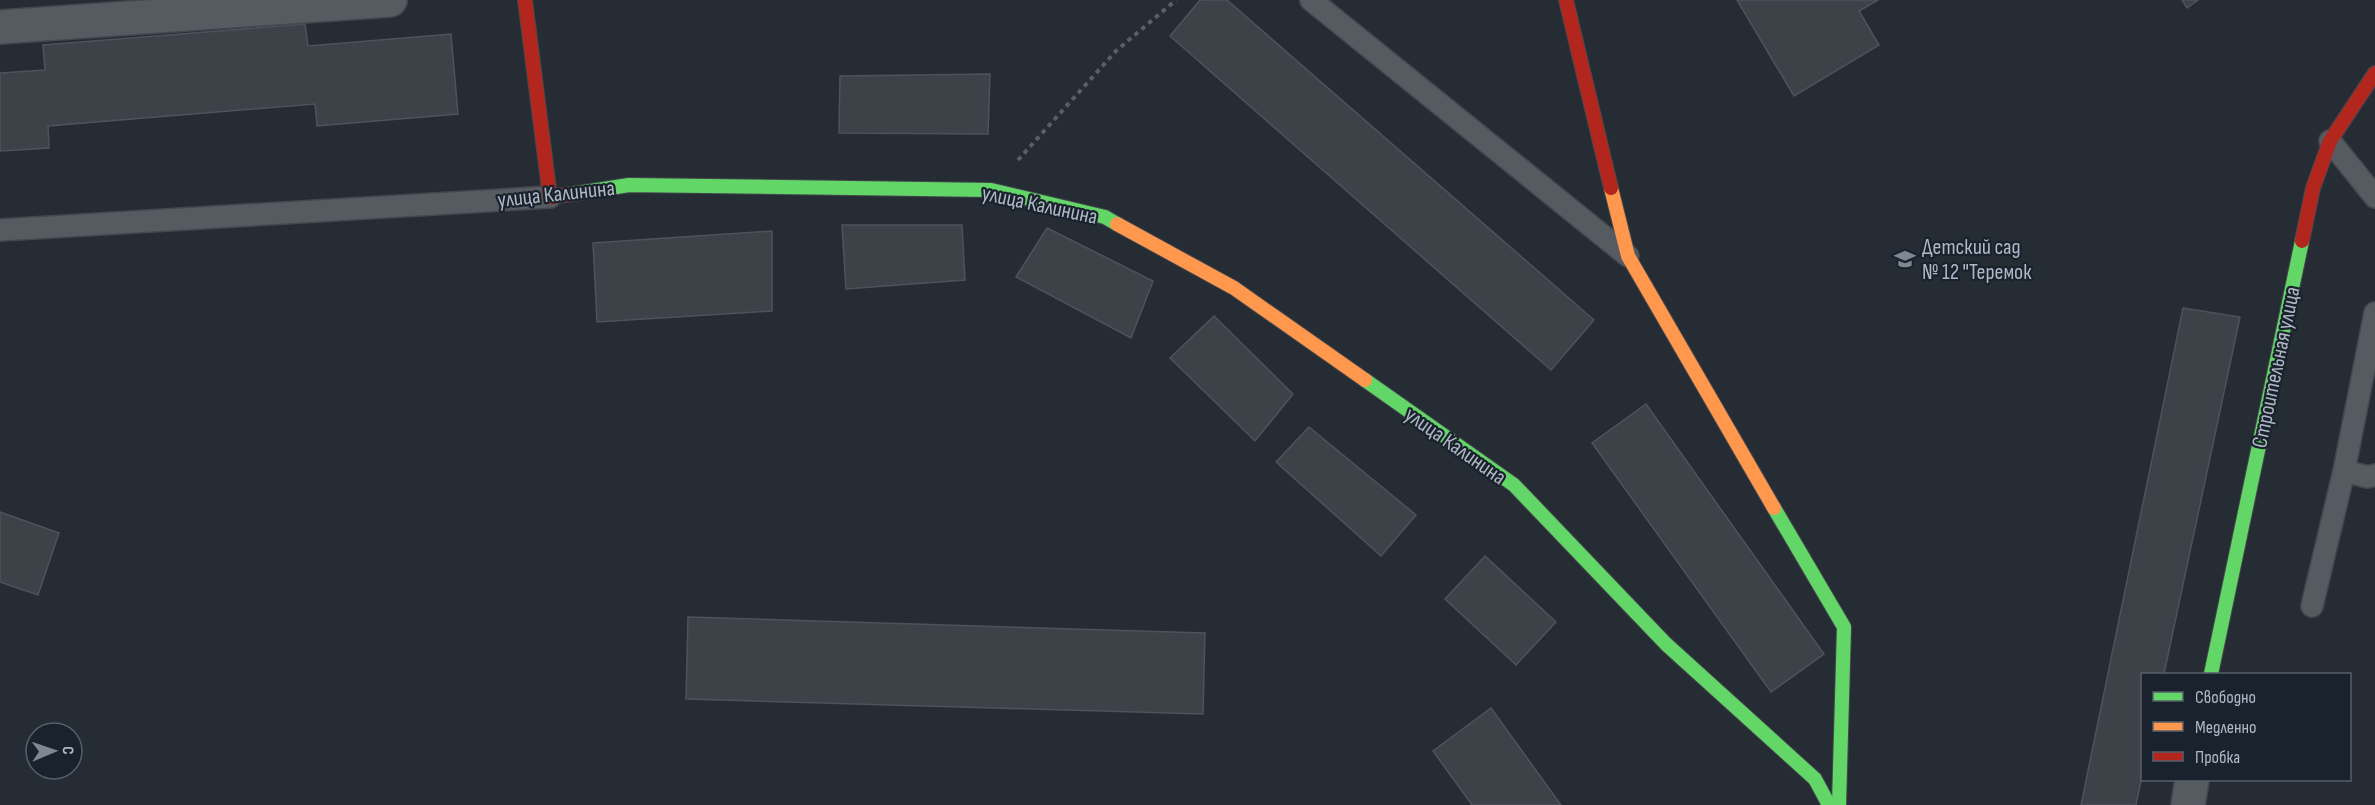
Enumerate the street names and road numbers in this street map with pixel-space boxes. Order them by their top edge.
street label: улица Калинина [496,175,616,214]
street label: улица Калинина [979,180,1100,231]
street label: Строительная улица [2246,284,2307,450]
street label: улица Калинина [1399,401,1511,491]

